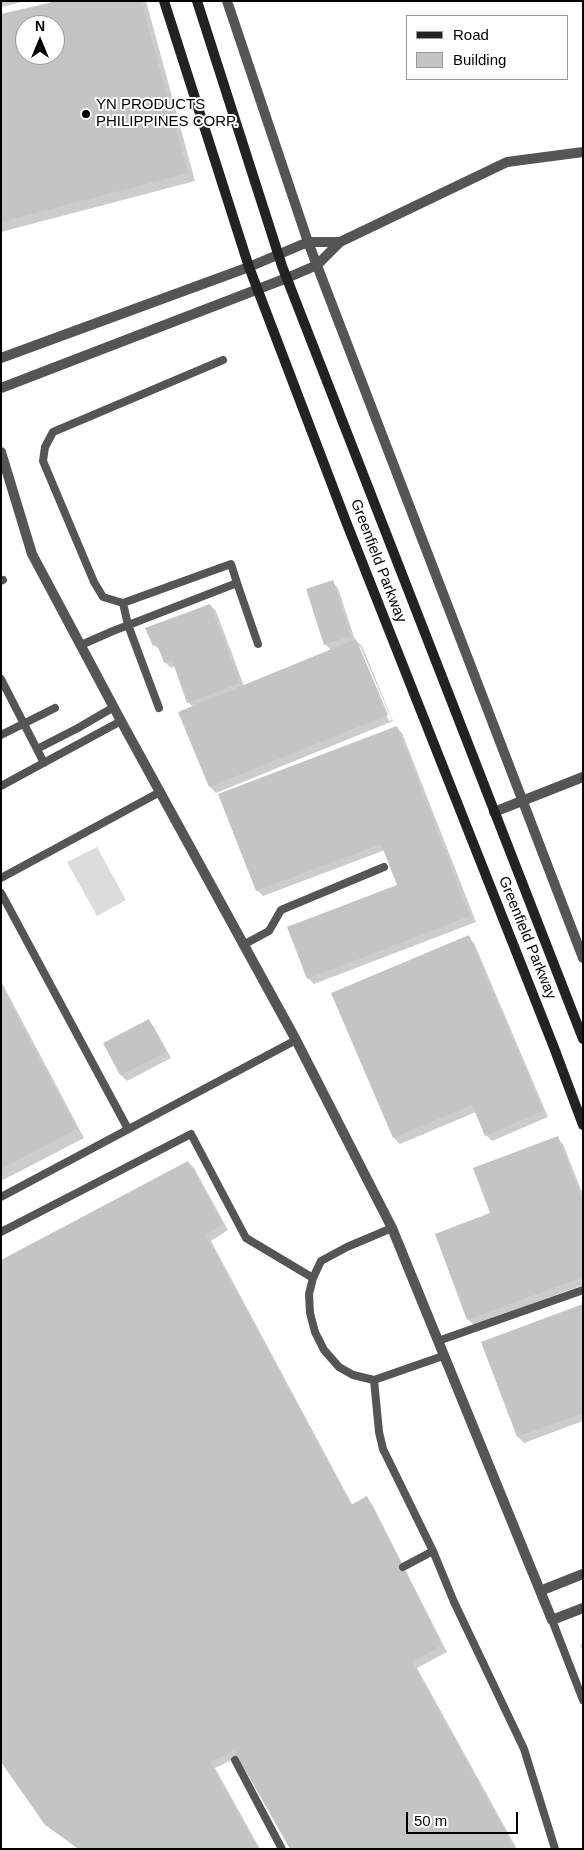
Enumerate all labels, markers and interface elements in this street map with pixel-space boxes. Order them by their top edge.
north arrow [15,15,65,65]
legend [406,15,569,80]
text: N [35,18,45,34]
text: Road [453,26,489,43]
text: Building [453,51,506,68]
place label: YN PRODUCTS PHILIPPINES CORP. [96,96,238,131]
marker: YN PRODUCTS PHILIPPINES CORP. [80,108,92,120]
street label: Greenfield Parkway [346,497,410,625]
street label: Greenfield Parkway [494,874,560,1002]
scale bar [409,1802,522,1834]
text: 50 m [414,1812,447,1829]

